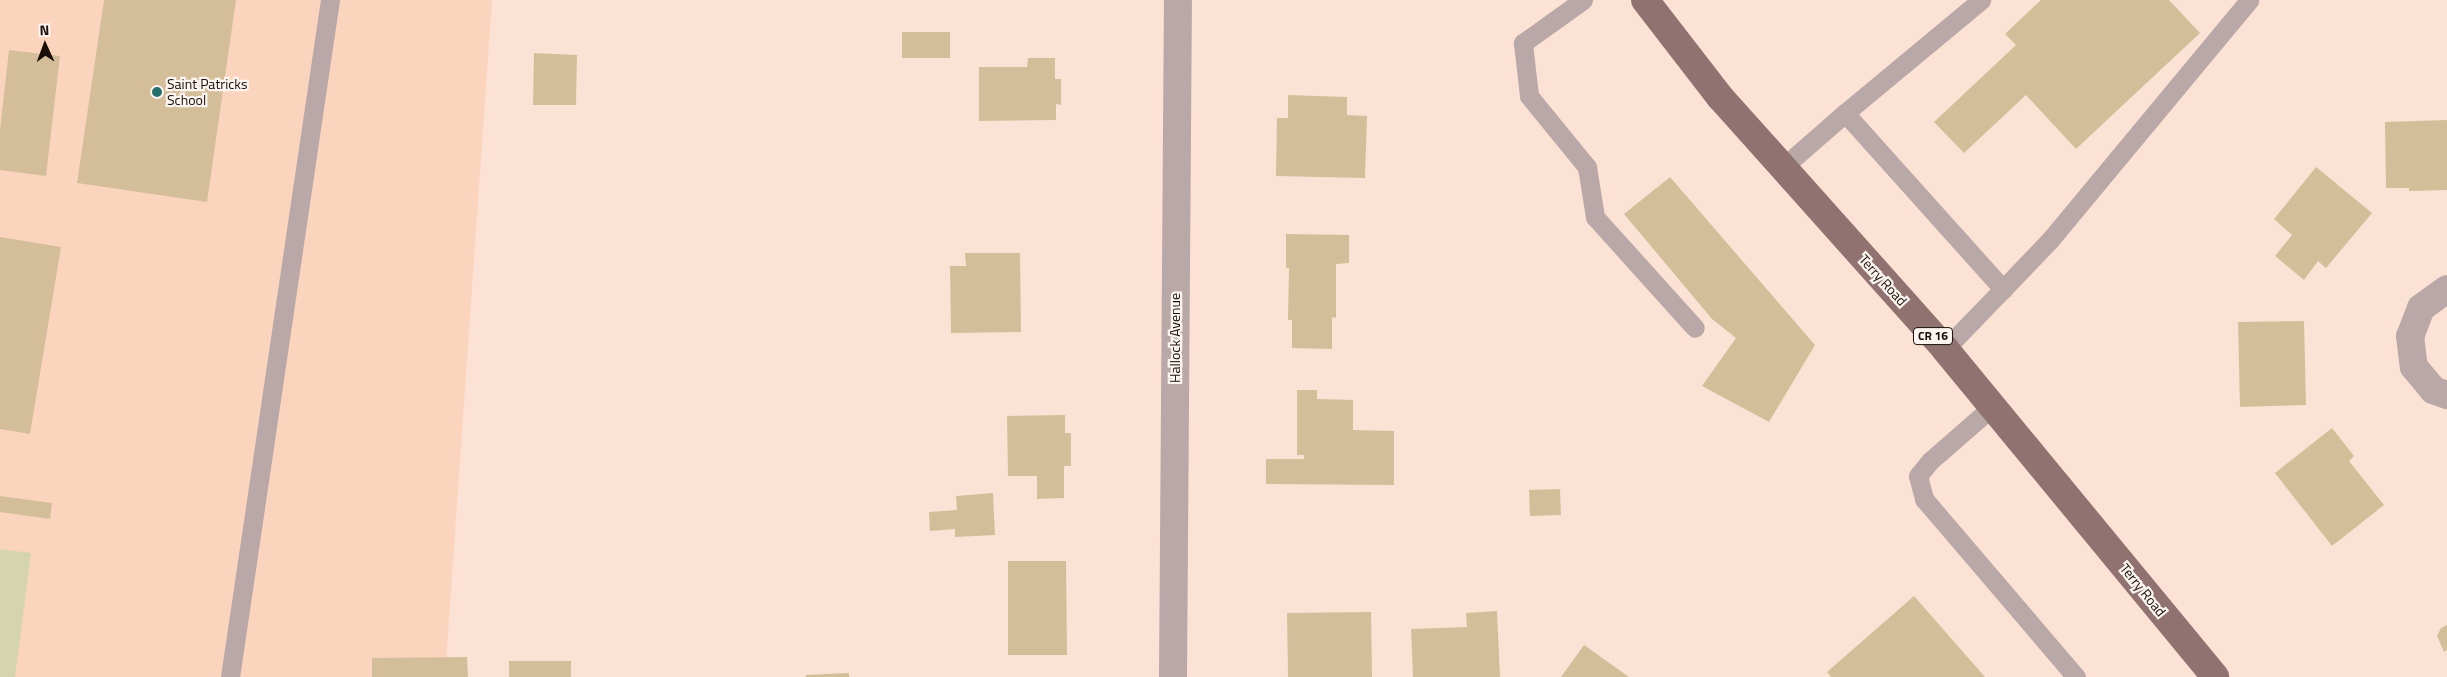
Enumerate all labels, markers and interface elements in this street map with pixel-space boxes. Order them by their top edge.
text: N [39,19,50,40]
north arrow [20,20,70,70]
place label: Saint Patricks School [167,76,248,108]
marker: Saint Patricks School [151,86,163,98]
street label: Terry Road [1856,251,1910,309]
street label: Hallock Avenue [1167,293,1183,383]
road number: CR 16 [1912,326,1954,346]
street label: Terry Road [2117,560,2169,620]

